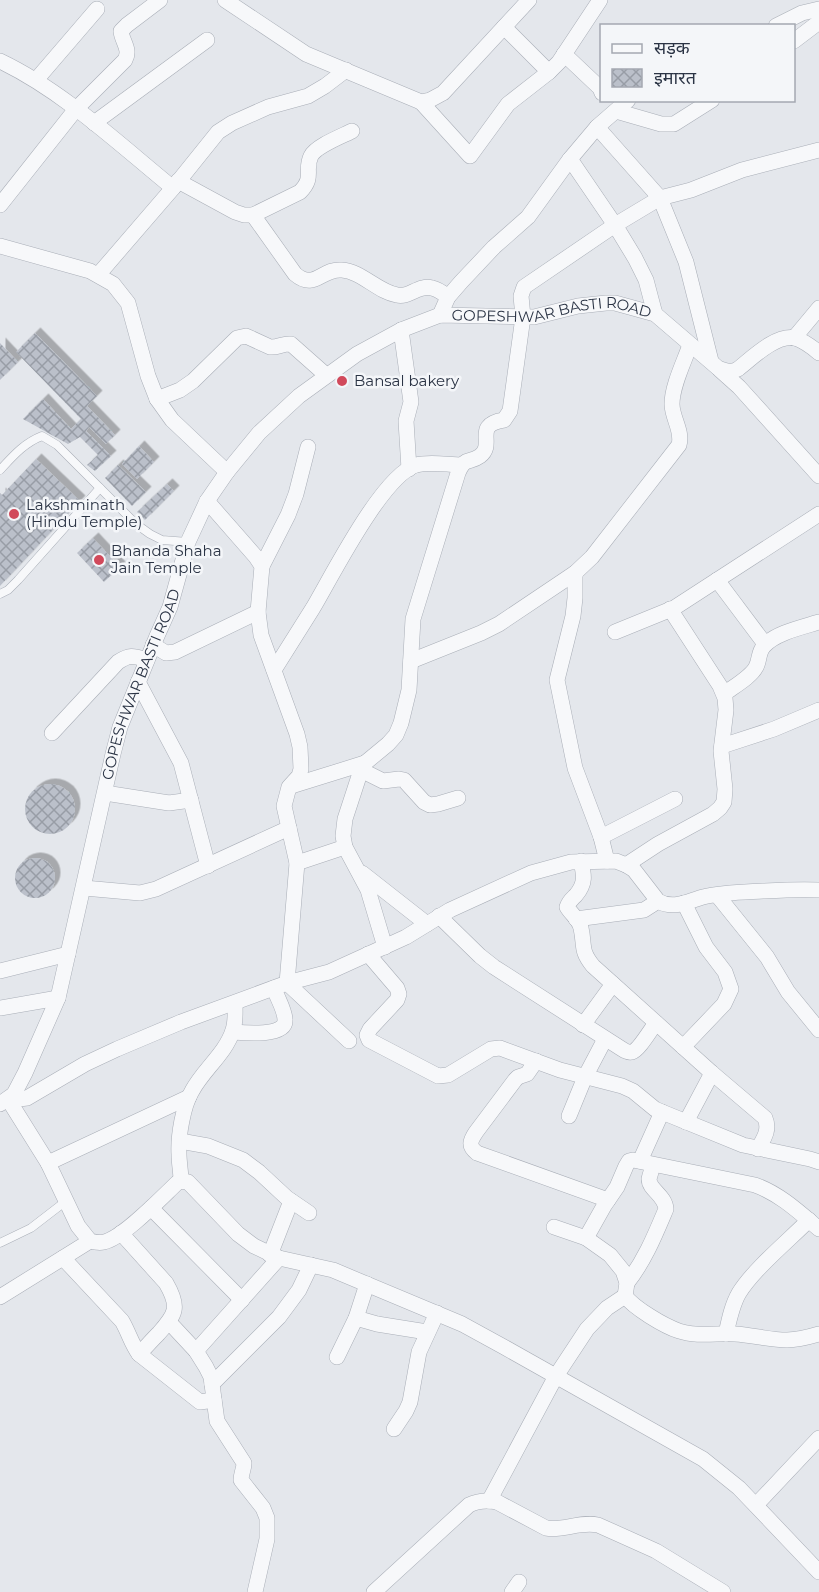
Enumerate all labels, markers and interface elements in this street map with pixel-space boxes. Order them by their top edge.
legend [600,24,795,102]
text: सड़क [654,37,691,59]
text: इमारत [654,67,697,89]
street label: GOPESHWAR BASTI ROAD [451,293,654,326]
place label: Bansal bakery [354,371,460,390]
marker: Bansal bakery [335,374,349,388]
place label: Lakshminath (Hindu Temple) [26,495,142,531]
marker: Lakshminath (Hindu Temple) [7,507,21,521]
place label: Bhanda Shaha Jain Temple [110,541,222,577]
marker: Bhanda Shaha Jain Temple [92,553,106,567]
street label: GOPESHWAR BASTI ROAD [97,587,184,782]

